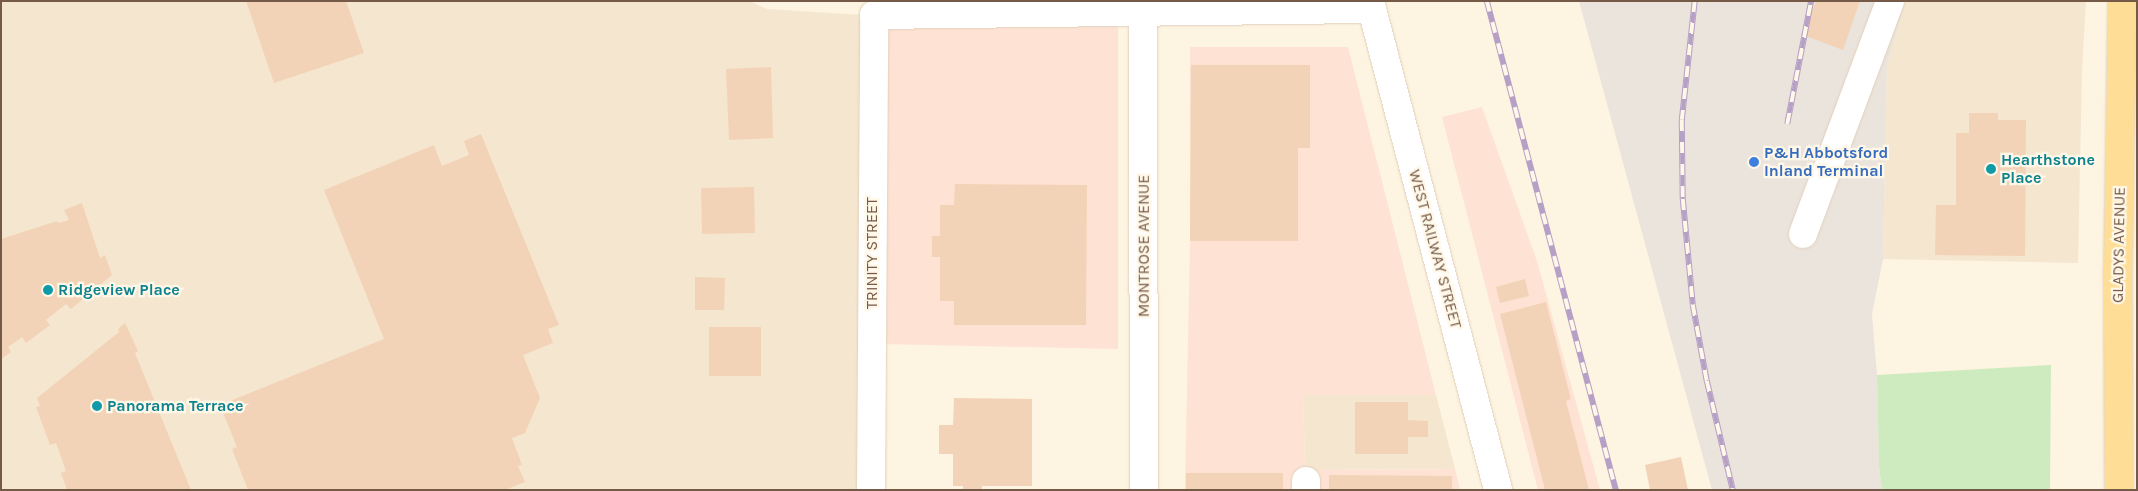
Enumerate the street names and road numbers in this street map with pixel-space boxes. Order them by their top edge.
street label: WEST RAILWAY STREET [1405,167,1465,331]
street label: MONTROSE AVENUE [1134,175,1154,317]
street label: GLADYS AVENUE [2108,187,2130,303]
street label: TRINITY STREET [862,197,882,309]

